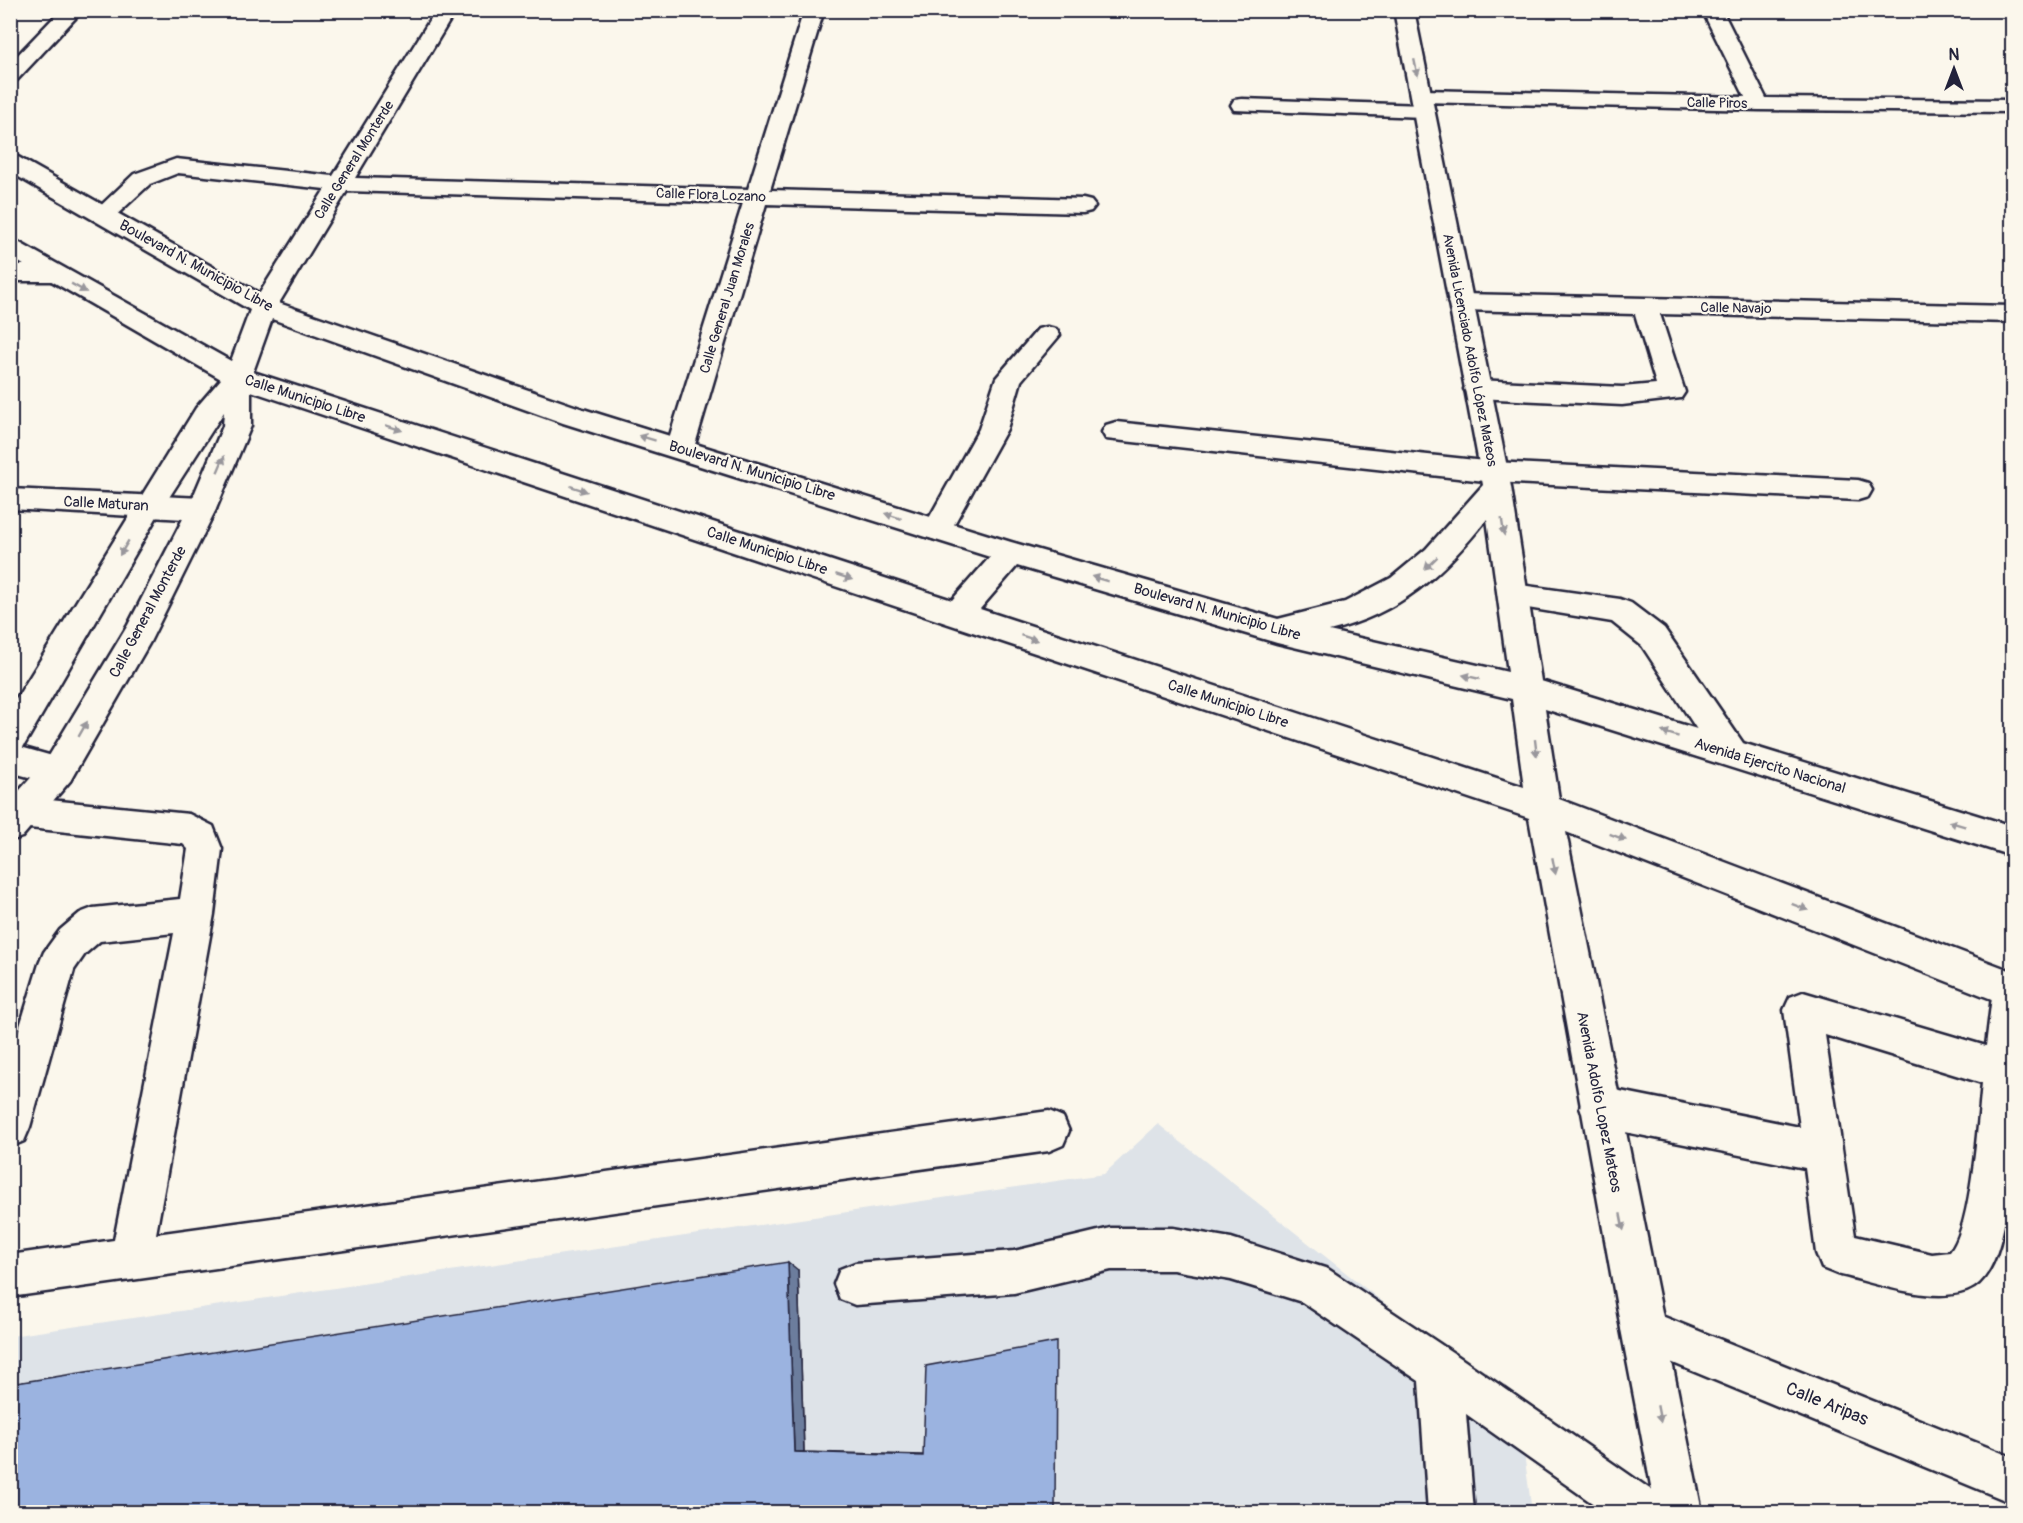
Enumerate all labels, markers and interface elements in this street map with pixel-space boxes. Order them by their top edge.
north arrow [1924,39,1984,99]
text: N [1949,45,1960,65]
one-way arrow [1412,58,1421,77]
street label: Calle Piros [1687,94,1748,112]
street label: Calle General Monterde [311,97,397,222]
street label: Calle Flora Lozano [656,185,767,205]
street label: Boulevard N. Municipio Libre [116,216,277,317]
street label: Calle General Juan Morales [696,220,758,375]
street label: Avenida Licenciado Adolfo López Mateos [1439,232,1501,469]
one-way arrow [71,283,88,293]
street label: Calle Navajo [1700,299,1772,317]
street label: Calle Municipio Libre [242,371,368,428]
one-way arrow [385,424,403,434]
one-way arrow [638,433,656,442]
street label: Boulevard N. Municipio Libre [667,437,838,506]
one-way arrow [217,455,226,472]
one-way arrow [570,485,588,495]
street label: Calle Maturan [63,492,149,516]
one-way arrow [884,510,902,520]
one-way arrow [1499,518,1508,537]
street label: Calle Municipio Libre [704,523,830,580]
one-way arrow [119,540,130,556]
street label: Calle General Monterde [105,542,191,681]
one-way arrow [1424,556,1439,570]
one-way arrow [835,572,853,582]
one-way arrow [1091,574,1109,583]
street label: Boulevard N. Municipio Libre [1131,579,1303,645]
one-way arrow [1020,634,1038,643]
one-way arrow [1462,671,1480,681]
street label: Calle Municipio Libre [1165,676,1291,733]
one-way arrow [77,721,88,737]
one-way arrow [1661,729,1679,739]
street label: Avenida Ejercito Nacional [1692,734,1848,798]
one-way arrow [1531,739,1540,758]
one-way arrow [1948,819,1966,828]
one-way arrow [1609,832,1627,842]
one-way arrow [1550,856,1559,875]
one-way arrow [1791,903,1809,912]
street label: Avenida Adolfo Lopez Mateos [1572,1010,1626,1194]
one-way arrow [1618,1213,1627,1232]
street label: Calle Aripas [1782,1377,1872,1431]
one-way arrow [1655,1404,1664,1423]

